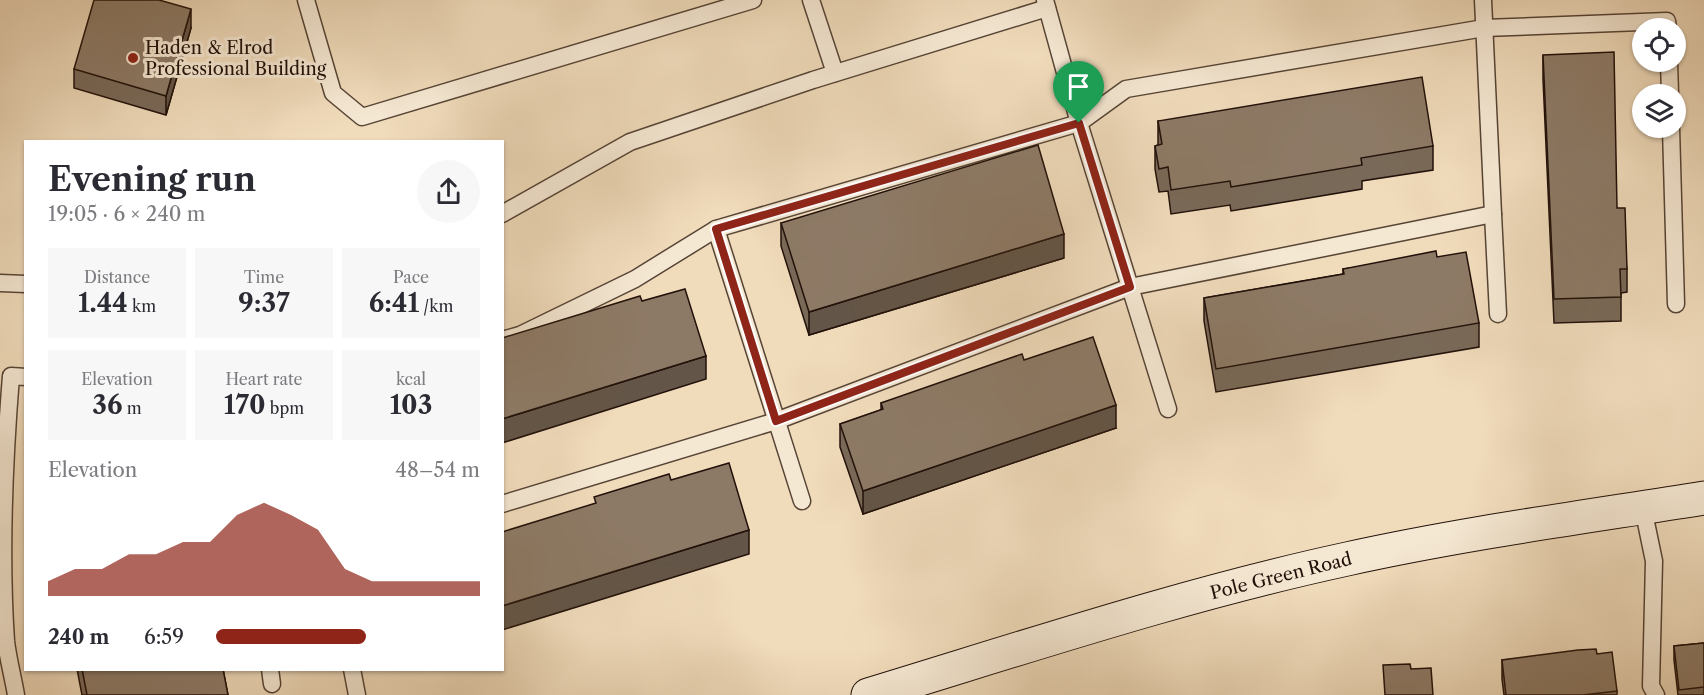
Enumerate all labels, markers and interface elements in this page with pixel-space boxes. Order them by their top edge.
map controls [1632,18,1686,138]
button: locate [1632,18,1686,72]
place label: Haden & Elrod Professional Building [145,37,327,80]
marker: Haden & Elrod Professional Building [126,51,140,65]
pin [1053,61,1104,123]
icon: arrive [1062,70,1095,103]
button: layers [1632,84,1686,138]
text: Evening run [48,159,256,200]
button: share [417,160,480,223]
text: 19:05 · 6 × 240 m [48,202,205,226]
text: Distance [84,267,150,287]
text: Time [244,267,284,287]
text: Pace [393,267,429,287]
text: 1.44 [78,287,128,319]
text: 9:37 [238,287,290,319]
text: 6:41 [369,287,419,319]
text: km [128,296,156,316]
text: /km [419,296,453,316]
text: Elevation [81,369,153,389]
text: Heart rate [225,369,303,389]
text: kcal [396,369,426,389]
text: 36 [92,389,123,421]
text: 170 [224,389,266,421]
text: 103 [390,389,432,421]
text: m [123,398,142,418]
text: bpm [266,398,304,418]
text: Elevation [48,458,137,482]
text: 48–54 m [395,458,480,482]
street label: Pole Green Road [1208,548,1354,604]
text: 240 m [48,625,109,649]
text: 6:59 [144,625,184,649]

